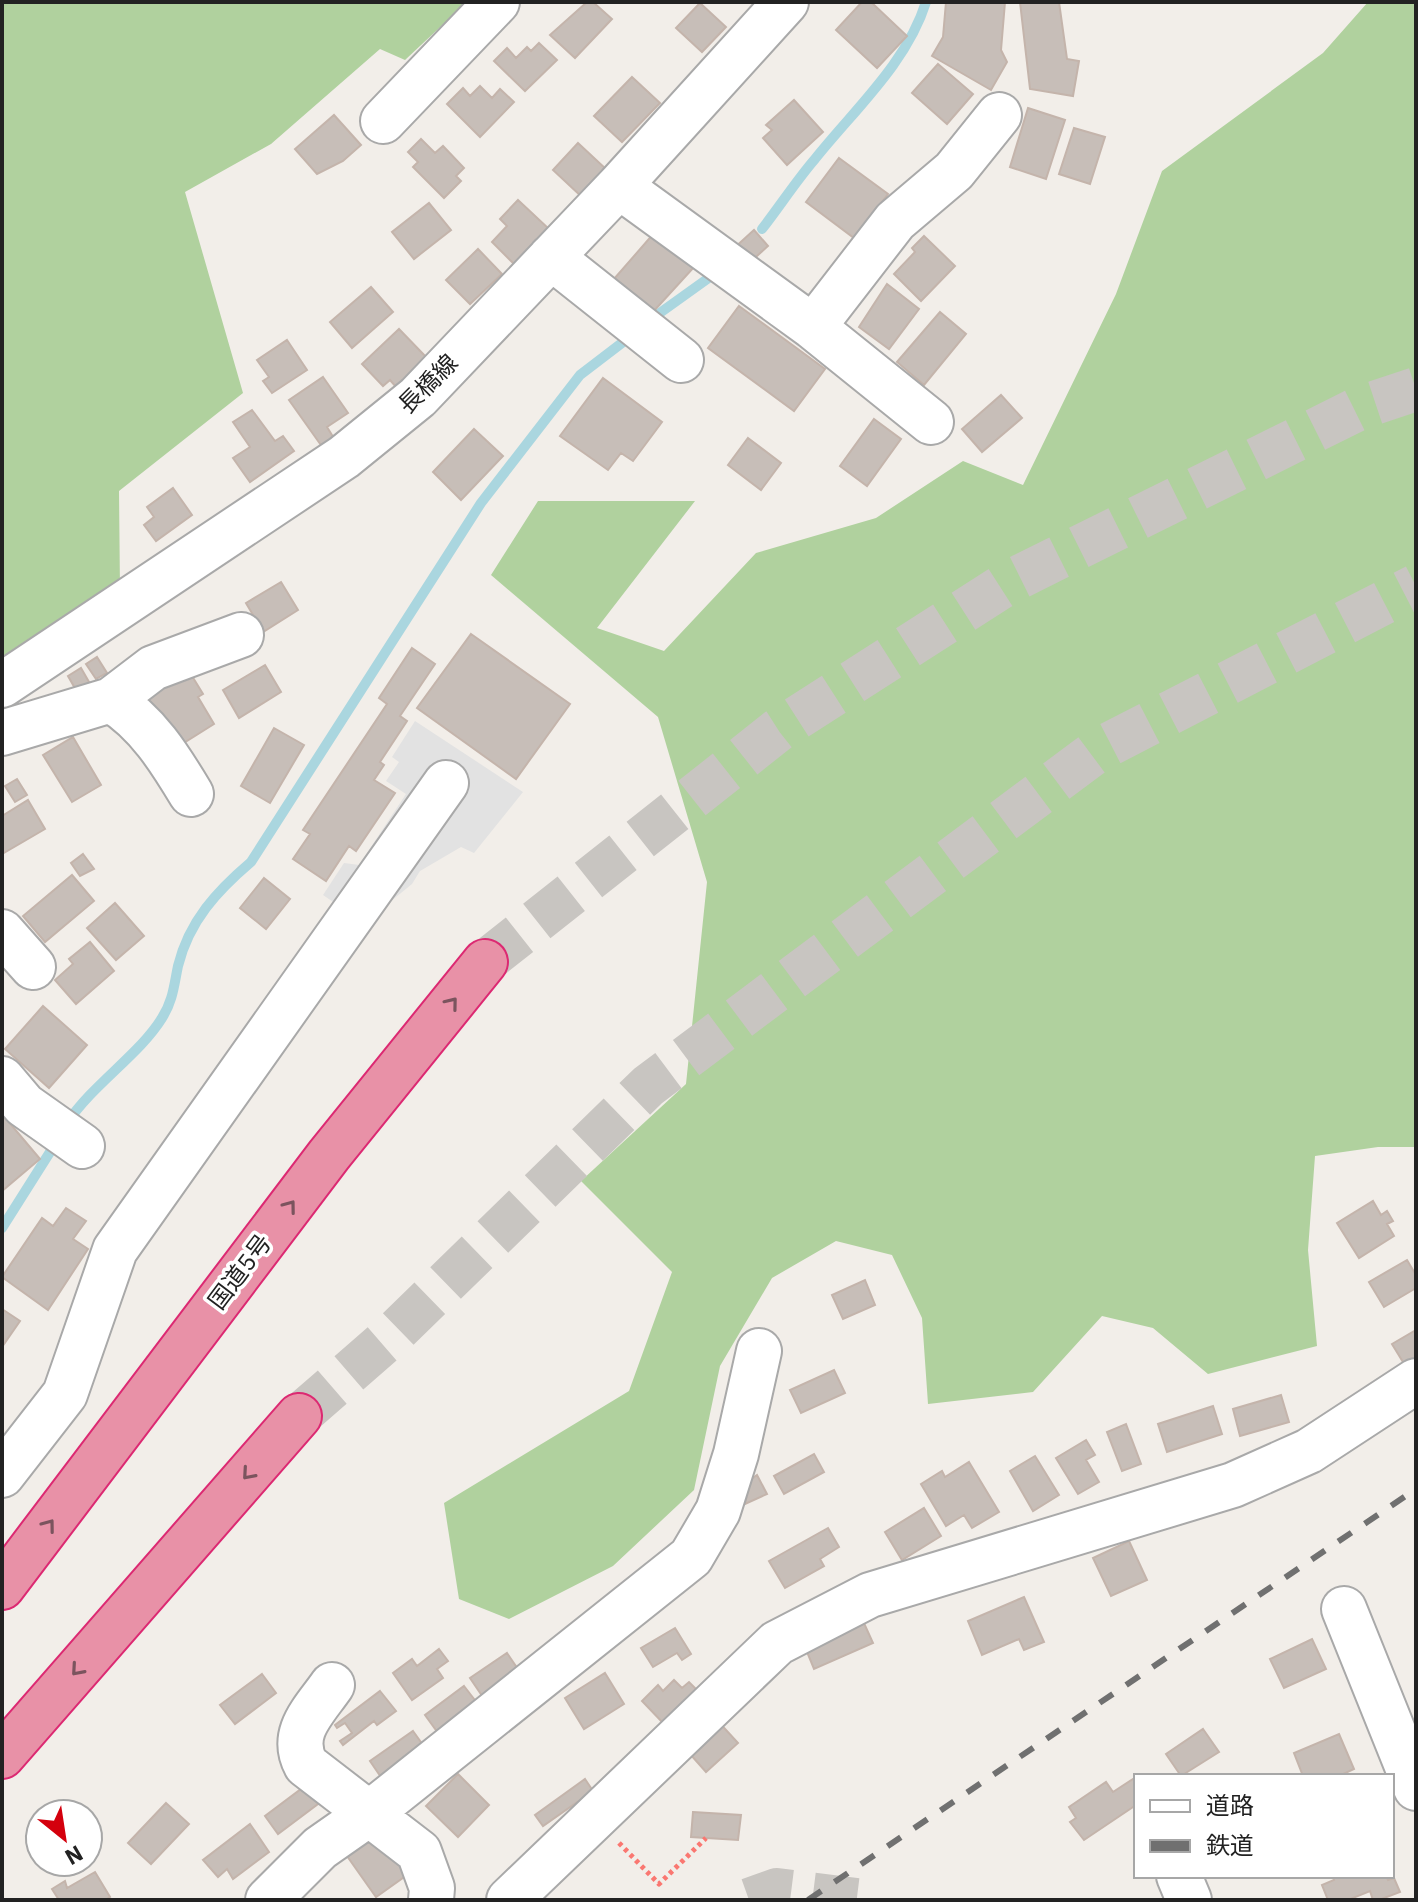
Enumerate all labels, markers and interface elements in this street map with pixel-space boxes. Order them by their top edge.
street label: 長橋線 [391,347,464,420]
one-way arrow [443,997,457,1012]
one-way arrow [281,1200,295,1215]
street label: 国道5号 [200,1227,278,1316]
one-way arrow [243,1465,258,1480]
one-way arrow [40,1519,54,1534]
one-way arrow [72,1661,87,1676]
legend [1134,1774,1394,1878]
text: 道路 [1206,1789,1254,1821]
north arrow [24,1798,104,1878]
text: 鉄道 [1206,1829,1254,1861]
text: N [60,1839,88,1872]

